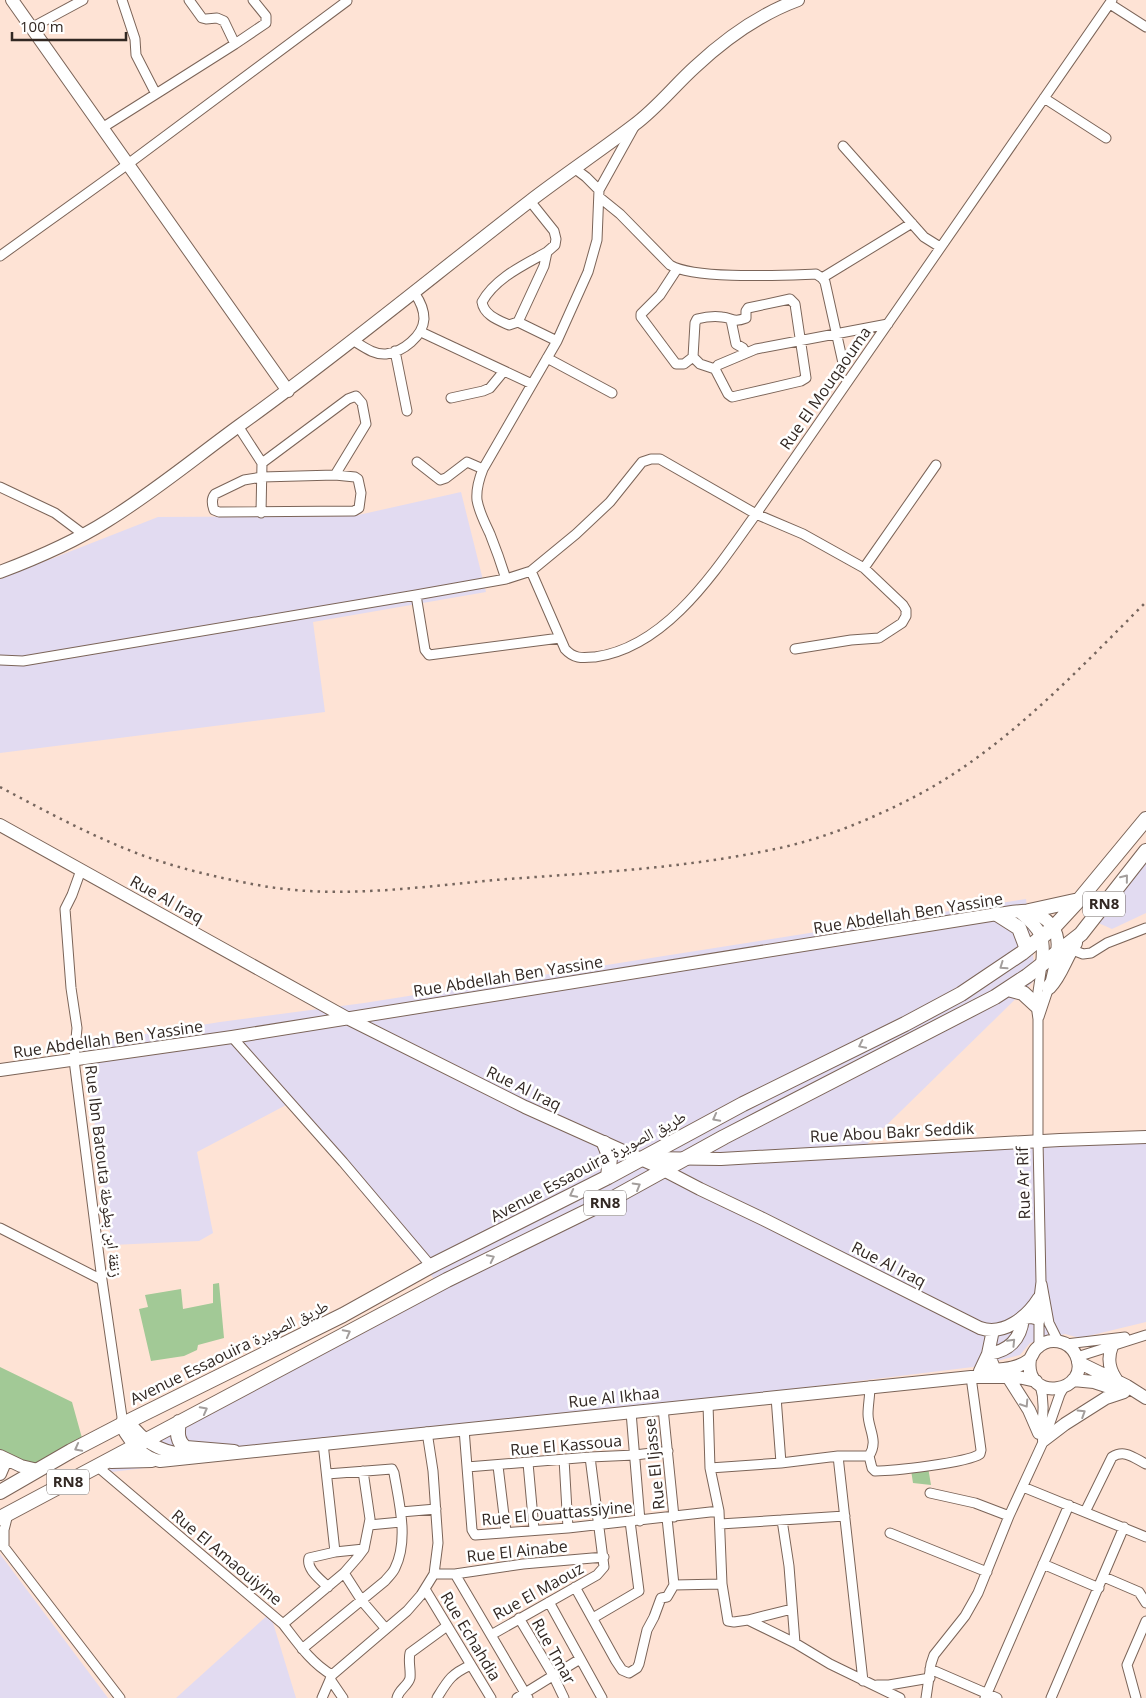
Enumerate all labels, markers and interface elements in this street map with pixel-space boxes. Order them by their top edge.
scale bar [12,10,126,42]
text: 100 m [20,16,64,36]
street label: Rue El Mouqaouma [774,322,876,454]
street label: Rue Al Iraq [126,870,208,928]
one-way arrow [1120,875,1128,884]
street label: Rue Abdellah Ben Yassine [812,887,1004,939]
road number: RN8 [1083,892,1125,916]
street label: Rue Abdellah Ben Yassine [412,950,604,1002]
one-way arrow [1000,960,1009,969]
street label: Rue Abdellah Ben Yassine [12,1015,204,1063]
one-way arrow [858,1039,867,1049]
street label: Rue Al Iraq [483,1060,565,1116]
street label: Rue Ibn Batouta زنقة ابن بطوطة [80,1064,128,1278]
street label: Avenue Essaouira طريق الصويرة [486,1105,690,1227]
one-way arrow [713,1112,722,1122]
street label: Rue Abou Bakr Seddik [809,1117,975,1147]
street label: Rue Ar Rif [1011,1145,1035,1220]
one-way arrow [631,1182,640,1192]
one-way arrow [569,1188,578,1198]
road number: RN8 [584,1190,626,1216]
street label: Rue Al Iraq [848,1236,930,1292]
one-way arrow [486,1255,495,1265]
street label: Avenue Essaouira طريق الصويرة [126,1294,332,1410]
one-way arrow [342,1330,351,1340]
one-way arrow [1006,1339,1015,1348]
street label: Rue Al Ikhaa [567,1381,661,1413]
one-way arrow [1019,1398,1028,1408]
one-way arrow [198,1406,207,1416]
one-way arrow [1077,1409,1086,1419]
street label: Rue El Ijasse [638,1417,670,1511]
street label: Rue El Kassoua [509,1429,623,1461]
one-way arrow [74,1442,83,1452]
road number: RN8 [47,1470,89,1494]
street label: Rue El Ouattassiyine [481,1495,633,1531]
street label: Rue El Amaouiyine [167,1504,287,1610]
street label: Rue El Ainabe [465,1535,569,1567]
street label: Rue El Maouz [489,1557,587,1625]
street label: Rue Echahdia [436,1587,506,1685]
street label: Rue Tmar [527,1614,581,1688]

